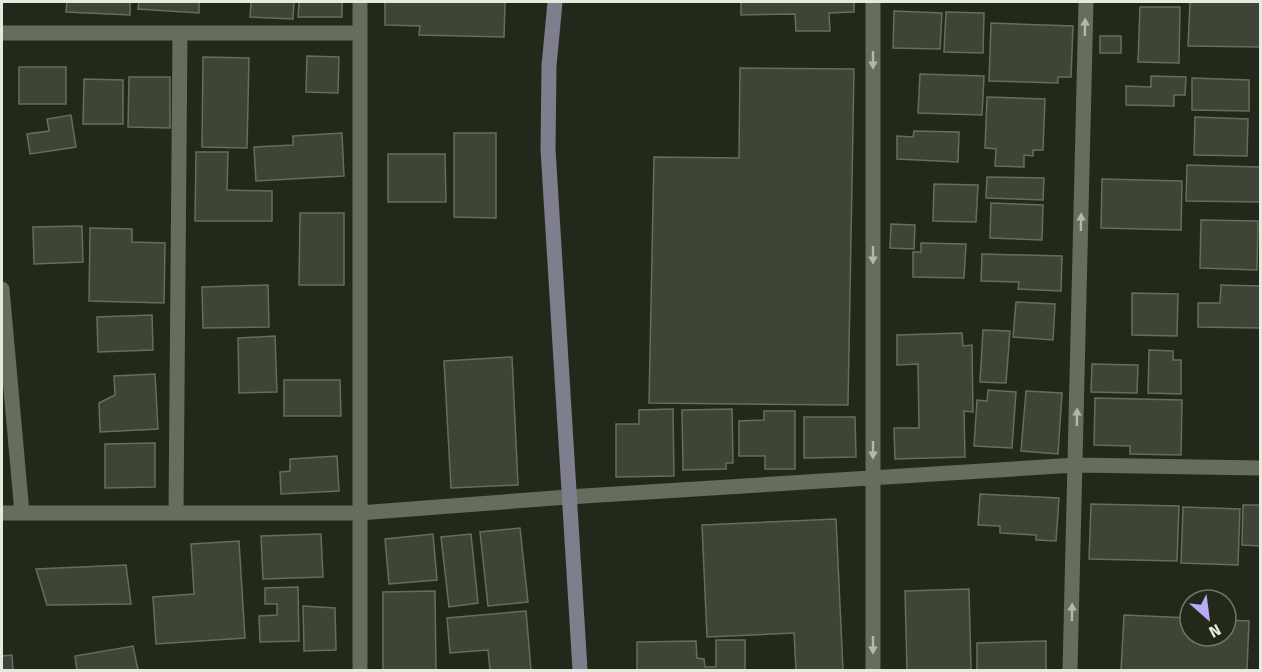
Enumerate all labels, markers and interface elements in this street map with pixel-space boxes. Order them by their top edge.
one-way arrow [1081,18,1090,37]
one-way arrow [868,50,878,69]
one-way arrow [1076,213,1086,232]
one-way arrow [868,245,878,264]
one-way arrow [1072,408,1082,427]
one-way arrow [868,440,878,459]
north arrow [1178,588,1238,648]
one-way arrow [1067,603,1077,622]
text: N [1206,620,1224,642]
one-way arrow [868,635,878,654]

